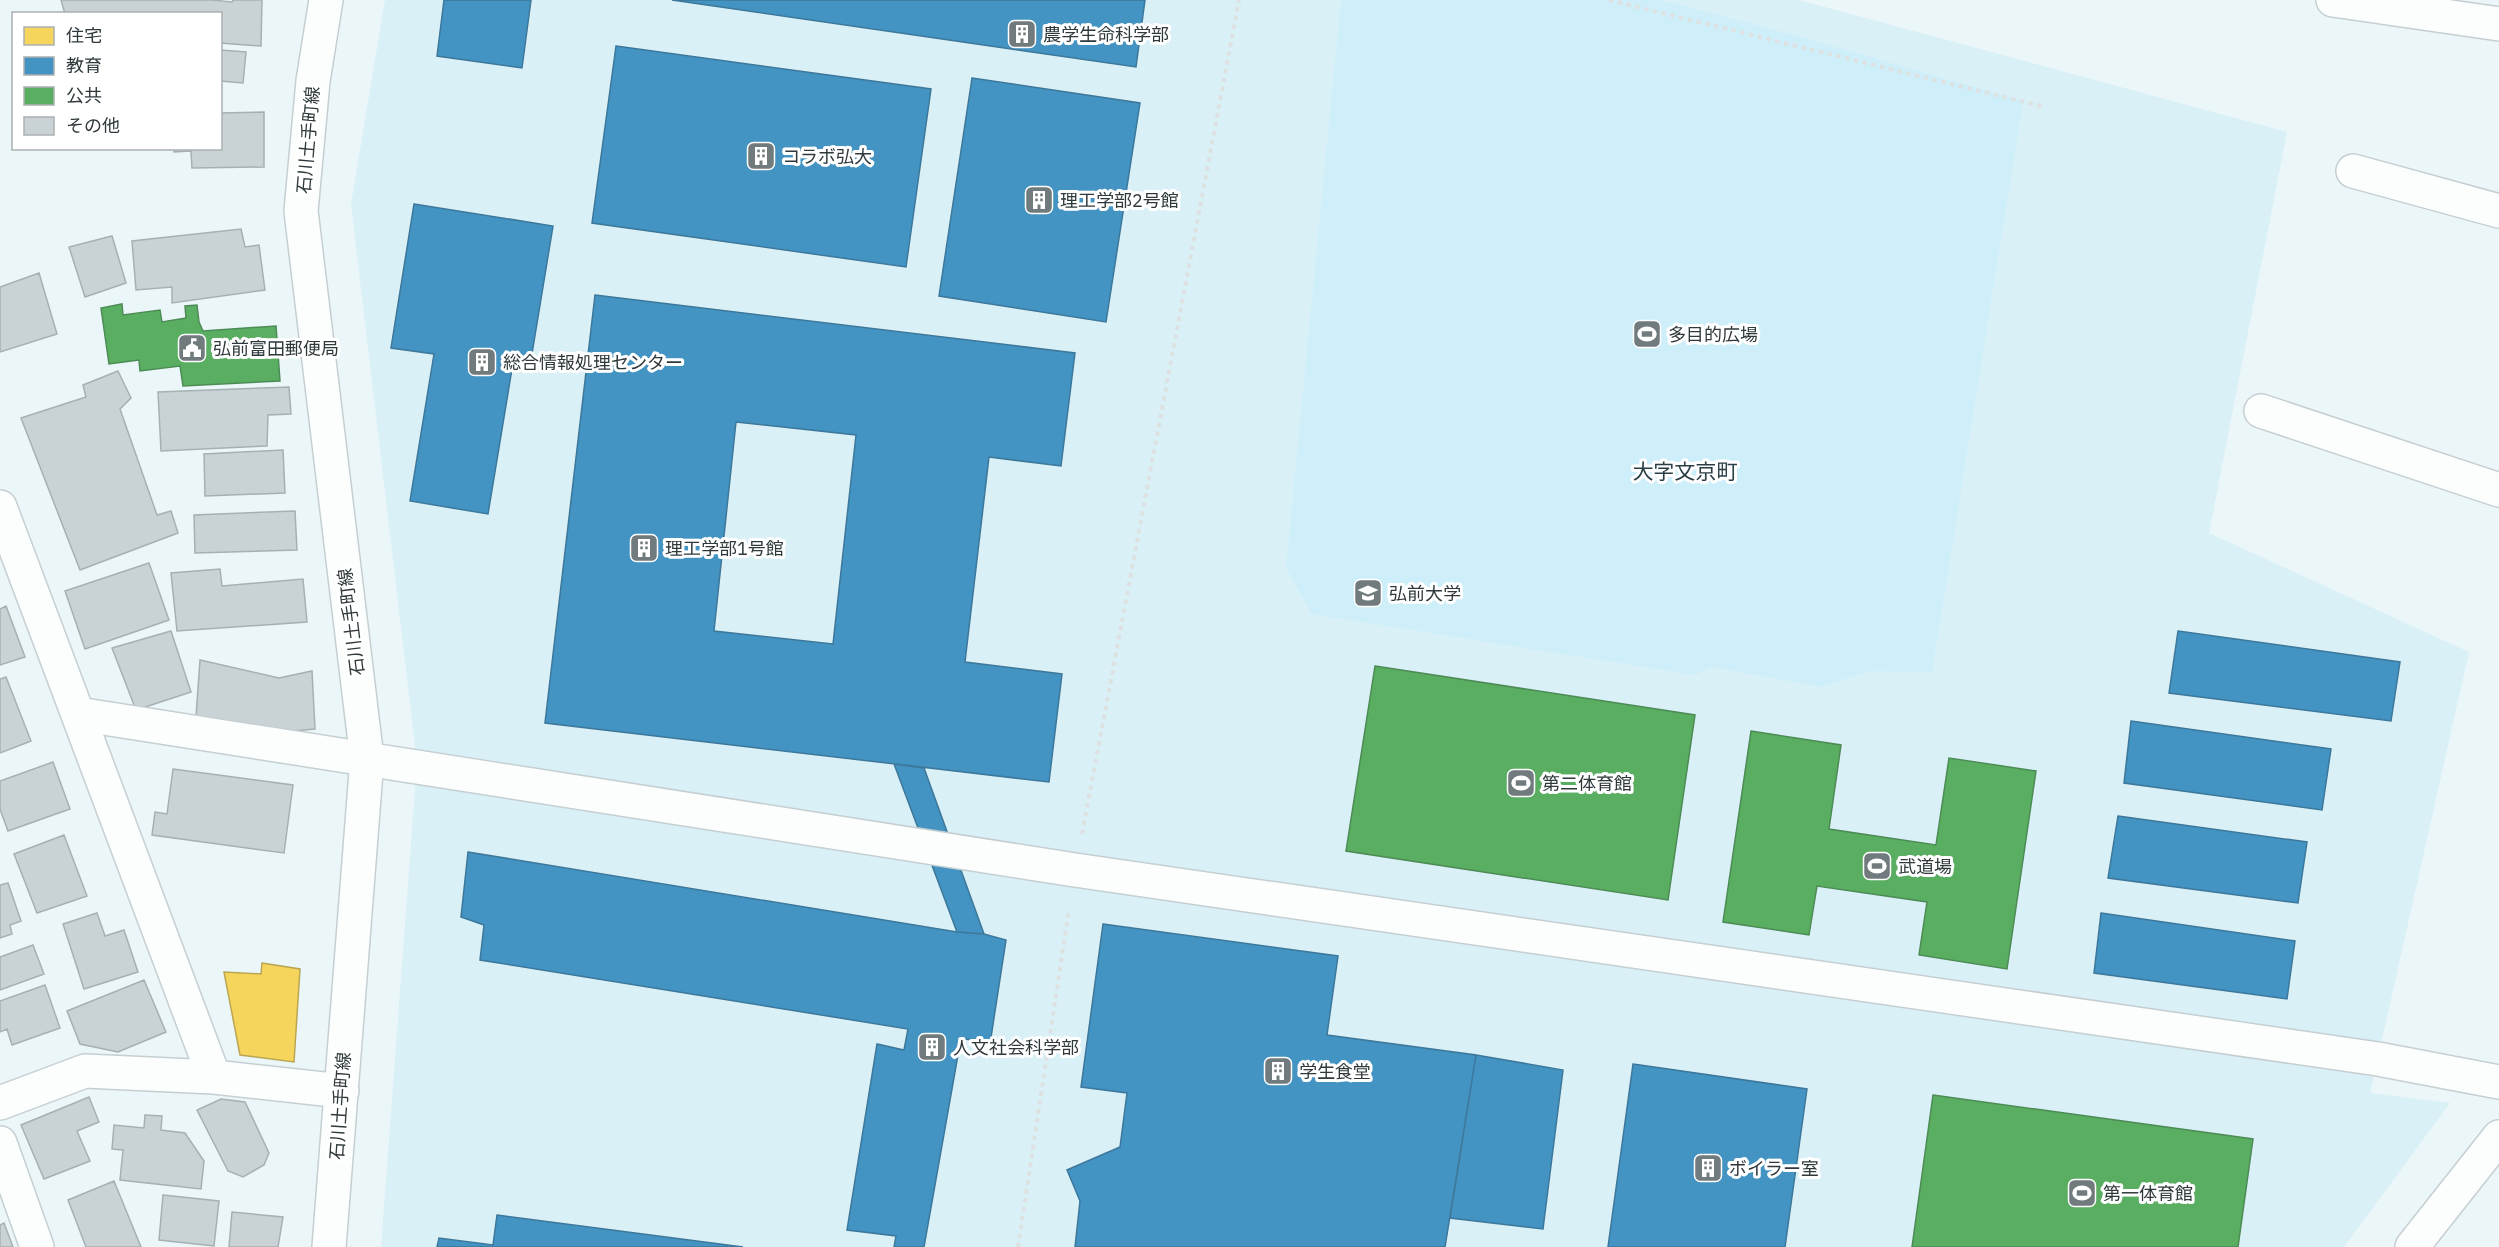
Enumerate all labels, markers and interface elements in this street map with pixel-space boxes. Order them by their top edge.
legend [12,12,222,150]
building icon: 農学生命科学部 [1006,18,1038,50]
place label: 農学生命科学部 [1043,23,1169,46]
text: 住宅 [66,24,102,47]
text: 教育 [66,54,102,77]
text: 公共 [66,84,102,107]
street label: 石川土手町線 [292,85,324,195]
text: その他 [66,114,120,137]
building icon: コラボ弘大 [745,140,777,172]
place label: コラボ弘大 [782,145,872,168]
building icon: 理工学部2号館 [1023,184,1055,216]
place label: 理工学部2号館 [1060,189,1179,212]
sports icon: 多目的広場 [1631,318,1663,350]
place label: 多目的広場 [1668,323,1758,346]
public building icon: 弘前富田郵便局 [176,332,208,364]
place label: 弘前富田郵便局 [213,337,339,360]
building icon: 総合情報処理センター [466,346,498,378]
place label: 総合情報処理センター [503,351,683,374]
district label: 大字文京町 [1633,457,1738,485]
building icon: 理工学部1号館 [628,532,660,564]
place label: 理工学部1号館 [665,537,784,560]
street label: 石川土手町線 [333,567,369,677]
school or university icon: 弘前大学 [1352,577,1384,609]
place label: 弘前大学 [1389,582,1461,605]
sports icon: 第二体育館 [1505,767,1537,799]
place label: 第二体育館 [1542,772,1632,795]
sports icon: 武道場 [1861,850,1893,882]
place label: 武道場 [1898,855,1952,878]
building icon: 人文社会科学部 [916,1031,948,1063]
place label: 人文社会科学部 [953,1036,1079,1059]
street label: 石川土手町線 [325,1051,355,1161]
building icon: 学生食堂 [1262,1055,1294,1087]
place label: 学生食堂 [1299,1060,1371,1083]
building icon: ボイラー室 [1692,1152,1724,1184]
place label: ボイラー室 [1729,1157,1819,1180]
sports icon: 第一体育館 [2066,1177,2098,1209]
place label: 第一体育館 [2103,1182,2193,1205]

